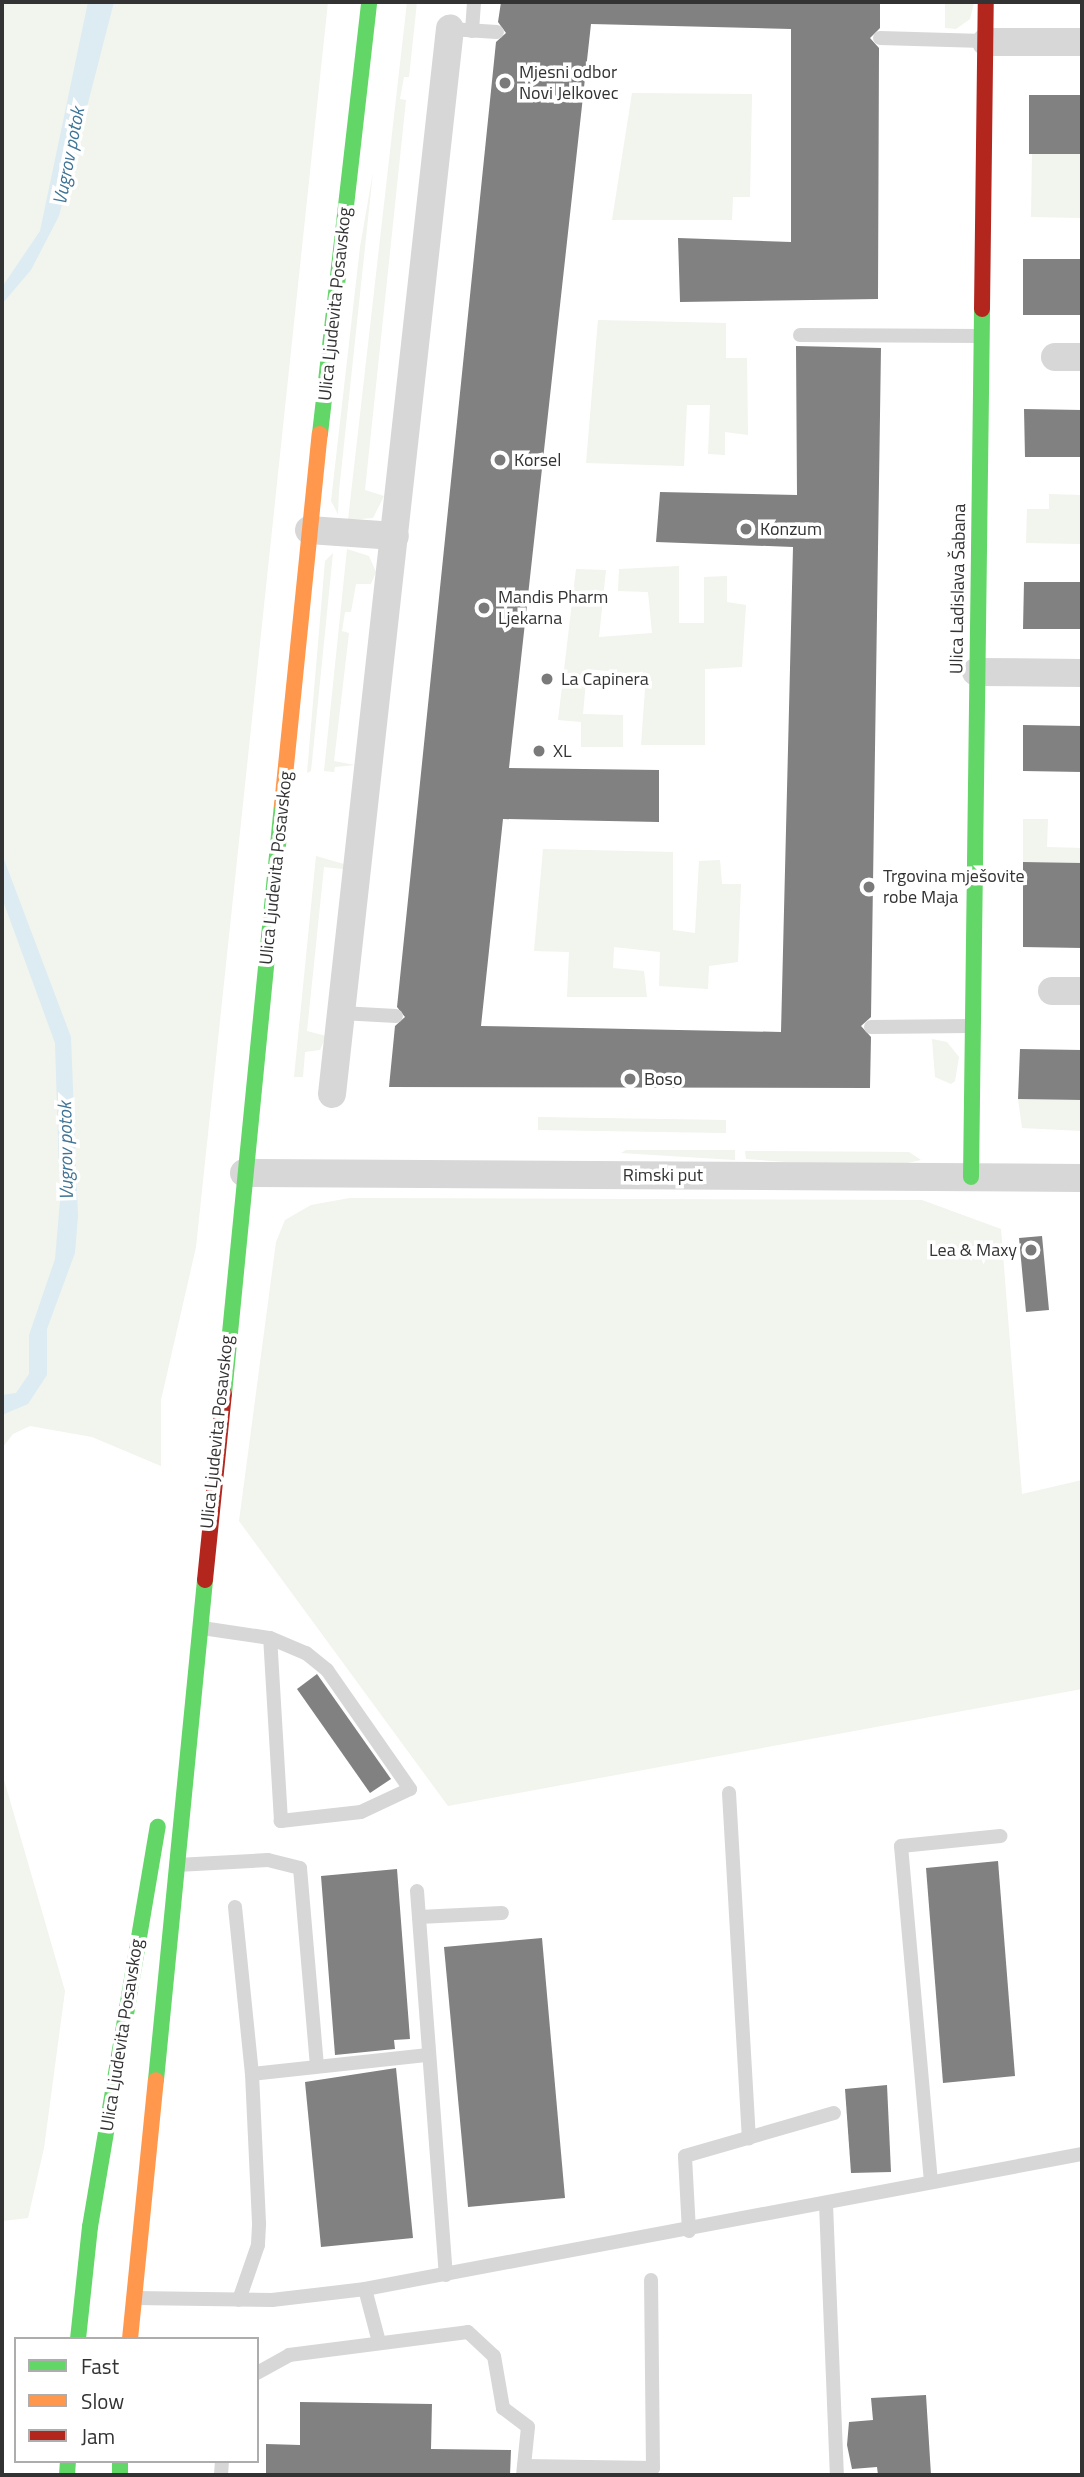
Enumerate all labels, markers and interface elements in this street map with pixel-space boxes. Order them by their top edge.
place label: Mjesni odbor Novi Jelkovec [519,62,619,104]
marker: Mjesni odbor Novi Jelkovec [497,75,513,91]
water label: Vugrov potok [47,105,89,207]
street label: Ulica Ljudevita Posavskog [314,206,356,402]
place label: Korsel [514,449,561,471]
marker: Korsel [492,452,508,468]
street label: Ulica Ladislava Šabana [946,504,970,674]
place label: Konzum [760,518,822,540]
marker: Konzum [738,521,754,537]
place label: Mandis Pharm Ljekarna [498,587,608,630]
marker: Mandis Pharm Ljekarna [476,600,492,616]
place label: La Capinera [561,668,649,690]
marker: La Capinera [539,671,555,687]
place label: XL [553,740,572,762]
marker: XL [531,743,547,759]
street label: Ulica Ljudevita Posavskog [255,770,297,966]
place label: Trgovina mješovite robe Maja [883,866,1025,908]
marker: Trgovina mješovite robe Maja [861,879,877,895]
place label: Boso [644,1068,682,1090]
marker: Boso [622,1071,638,1087]
water label: Vugrov potok [53,1101,77,1201]
street label: Rimski put [623,1164,703,1186]
place label: Lea & Maxy [929,1239,1017,1261]
marker: Lea & Maxy [1023,1242,1039,1258]
street label: Ulica Ljudevita Posavskog [196,1334,238,1530]
street label: Ulica Ljudevita Posavskog [96,1937,148,2133]
legend [14,2337,259,2463]
text: Fast [81,2350,119,2382]
text: Slow [81,2385,124,2417]
text: Jam [81,2420,115,2452]

